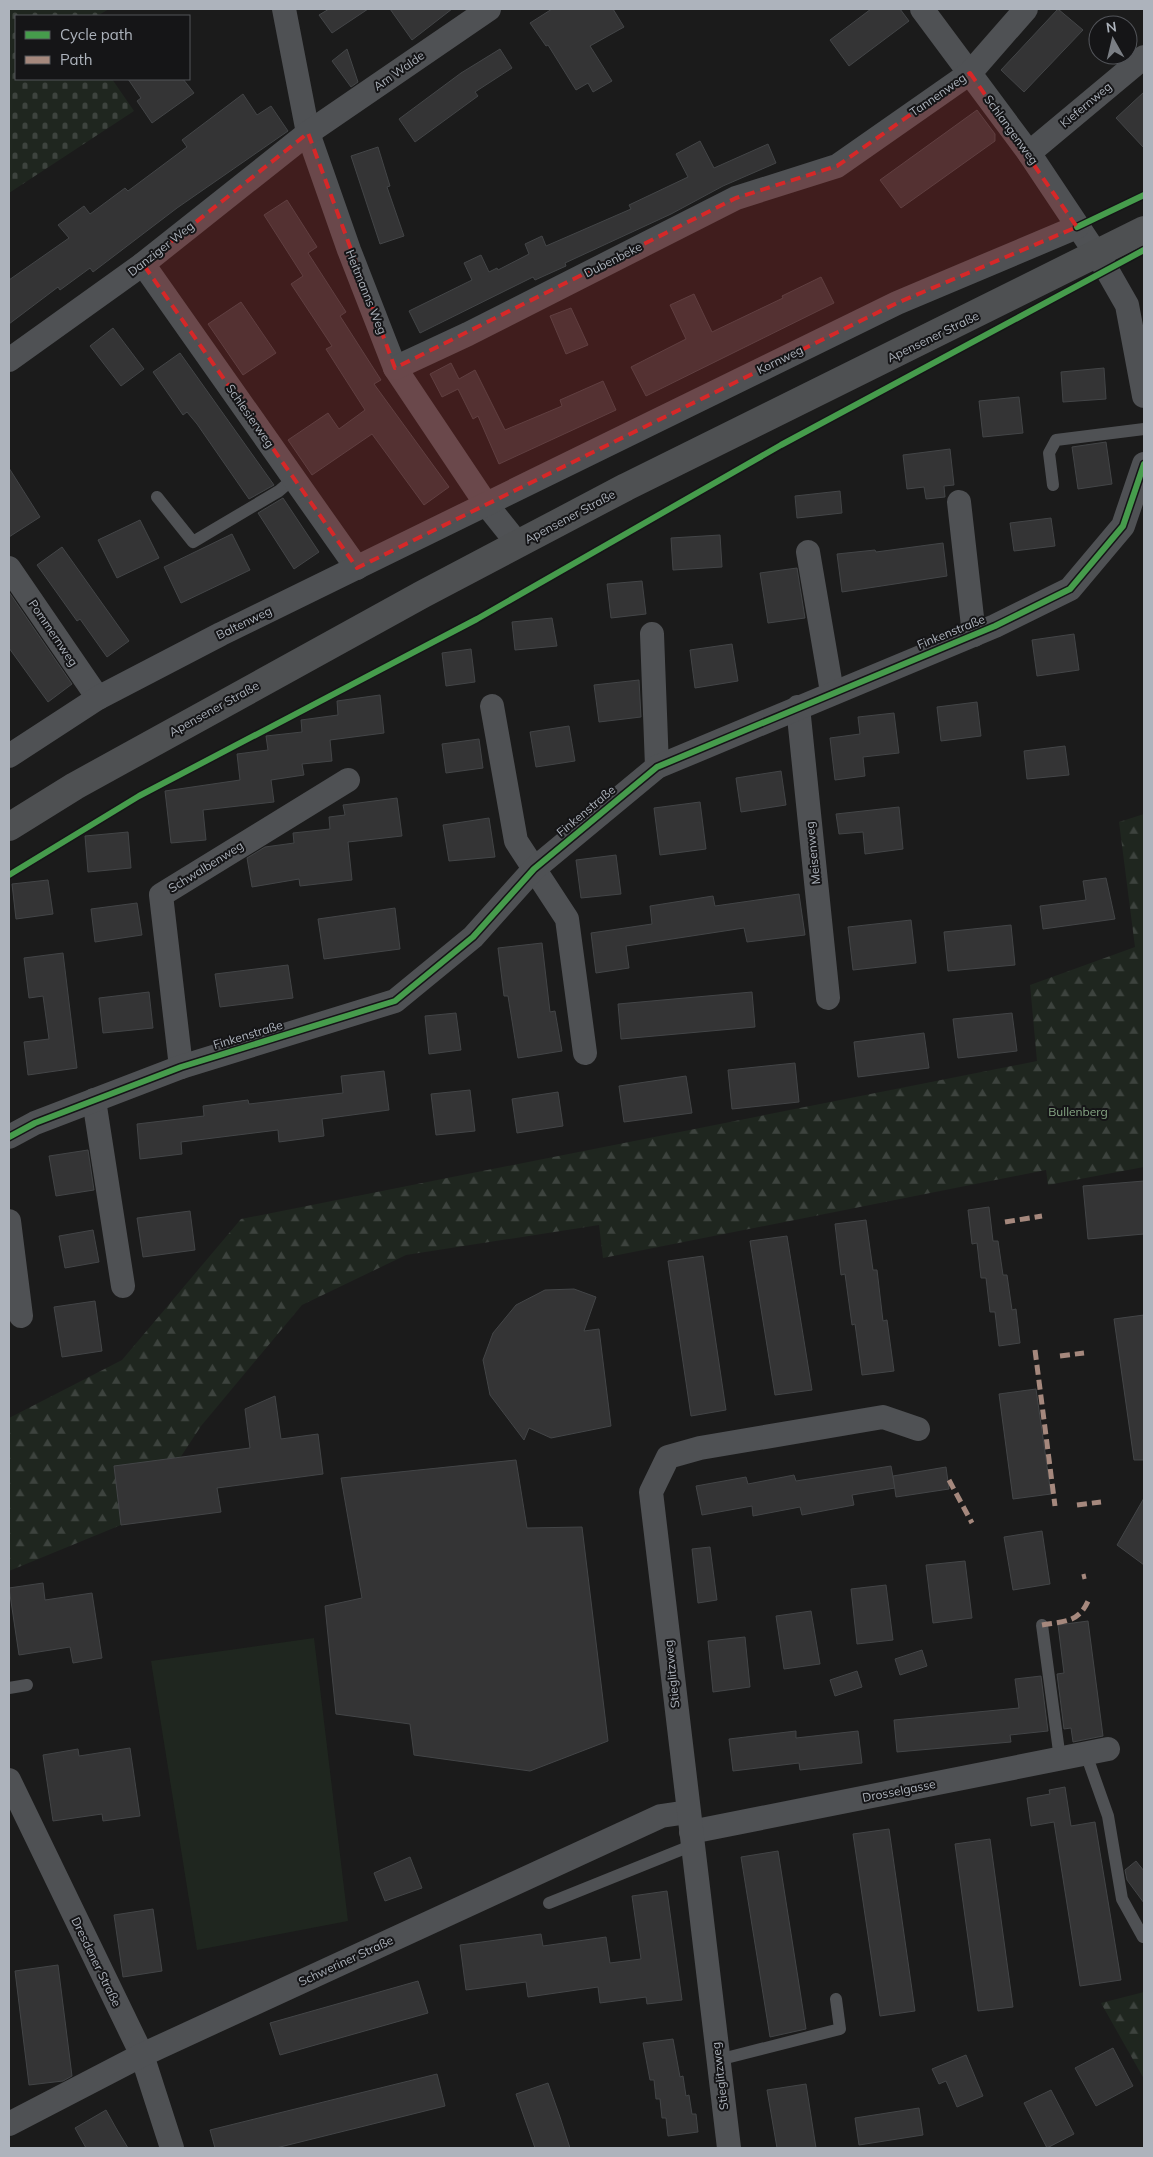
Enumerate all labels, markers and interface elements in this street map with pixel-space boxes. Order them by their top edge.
legend [15,15,190,80]
north arrow [1088,15,1138,65]
text: N [1105,17,1118,37]
text: Cycle path [60,25,133,44]
street label: Am Walde [370,48,427,94]
text: Path [60,50,92,69]
street label: Tannenweg [907,70,969,119]
street label: Kiefernweg [1057,79,1115,131]
street label: Schlangenweg [981,92,1042,167]
street label: Danziger Weg [125,218,197,279]
street label: Dubenbeke [581,239,644,281]
street label: Heitmanns Weg [343,247,390,336]
street label: Apensener Straße [884,308,981,365]
street label: Kornweg [754,342,805,377]
street label: Schlesierweg [223,381,278,450]
street label: Apensener Straße [522,486,618,547]
street label: Pommernweg [26,596,81,669]
street label: Baltenweg [214,603,274,642]
street label: Finkenstraße [915,611,987,652]
street label: Apensener Straße [166,678,261,739]
street label: Finkenstraße [553,782,618,839]
street label: Meisenweg [802,821,823,885]
street label: Schwalbenweg [165,838,246,896]
street label: Finkenstraße [211,1017,284,1052]
park label: Bullenberg [1048,1104,1108,1119]
street label: Stieglitzweg [660,1639,683,1709]
street label: Drosselgasse [861,1776,937,1805]
street label: Dresdener Straße [68,1915,125,2009]
street label: Schweriner Straße [296,1932,396,1989]
street label: Stieglitzweg [708,2041,731,2111]

